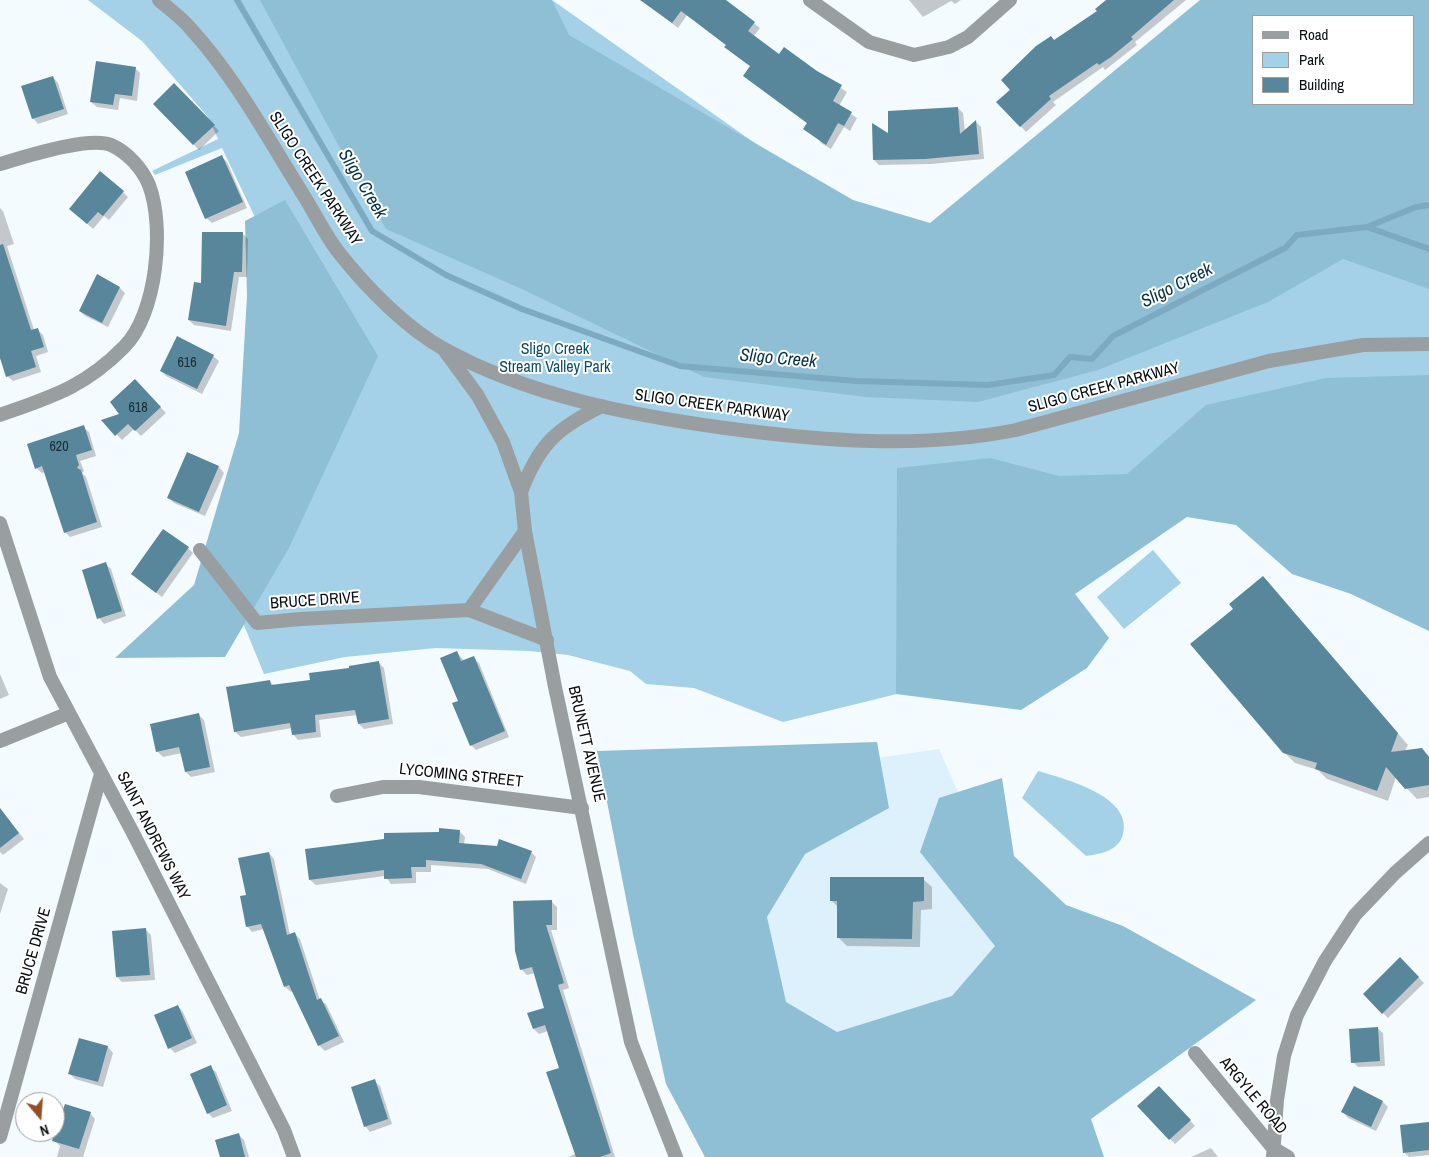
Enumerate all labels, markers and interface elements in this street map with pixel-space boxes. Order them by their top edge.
legend [1252,15,1414,105]
text: Road [1299,24,1328,45]
text: Park [1299,49,1324,70]
text: Building [1299,74,1344,95]
street label: SLIGO CREEK PARKWAY [265,108,365,250]
water label: Sligo Creek [333,145,391,223]
water label: Sligo Creek [1138,259,1216,313]
park label: Sligo Creek Stream Valley Park [499,340,611,378]
water label: Sligo Creek [739,345,817,373]
house number: 616 [177,355,197,371]
street label: SLIGO CREEK PARKWAY [1026,359,1182,417]
street label: SLIGO CREEK PARKWAY [634,386,790,426]
house number: 618 [128,400,148,416]
house number: 620 [49,439,69,455]
street label: BRUCE DRIVE [270,588,360,614]
street label: BRUNETT AVENUE [563,684,609,804]
street label: LYCOMING STREET [398,760,524,792]
street label: SAINT ANDREWS WAY [112,769,194,903]
street label: BRUCE DRIVE [12,905,56,997]
street label: ARGYLE ROAD [1215,1054,1291,1138]
north arrow [15,1092,65,1142]
text: N [38,1120,51,1140]

